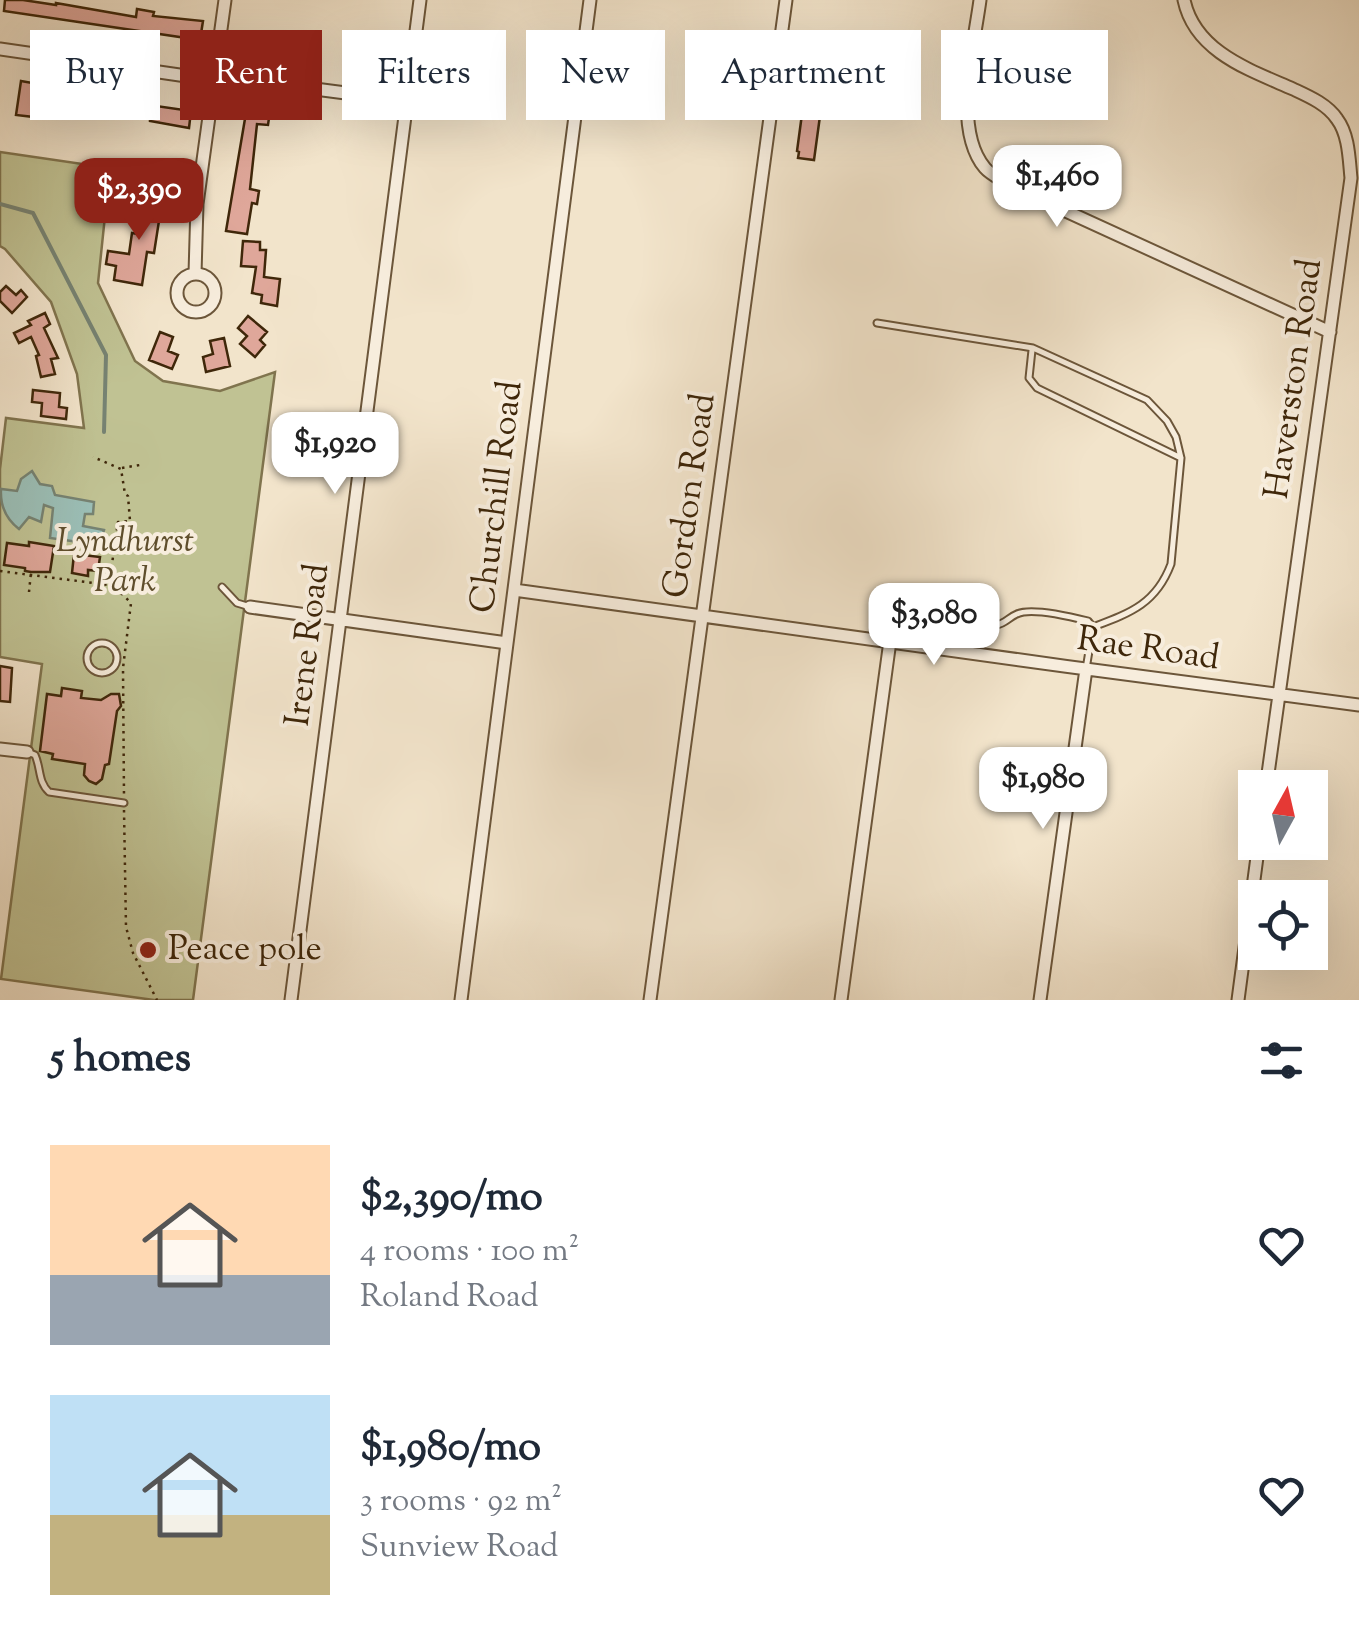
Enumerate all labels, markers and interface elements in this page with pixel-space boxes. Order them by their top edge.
chip: Buy [30,30,160,120]
chip: Rent [180,30,322,120]
chip: Filters [342,30,506,120]
chip: New [526,30,665,120]
chip: Apartment [685,30,921,120]
chip: House [941,30,1108,120]
pin: $1,460 [976,145,1138,230]
text: $1,460 [1015,154,1099,200]
pin: $2,390 [58,158,220,243]
text: $2,390 [96,167,182,213]
street label: Haverston Road [1253,256,1337,502]
street label: Churchill Road [458,378,538,616]
street label: Gordon Road [651,390,731,602]
pin: $1,920 [254,412,416,497]
text: $1,920 [294,421,376,467]
park label: Lyndhurst Park [56,517,194,608]
street label: Irene Road [274,560,344,729]
pin: $3,080 [853,583,1015,668]
text: $3,080 [891,592,977,638]
street label: Rae Road [1074,615,1223,685]
pin: $1,980 [962,747,1124,832]
text: $1,980 [1001,756,1085,802]
north arrow [1238,770,1328,860]
map controls [1238,770,1328,970]
button: locate [1238,880,1328,970]
place label: Peace pole [168,925,322,976]
marker: Peace pole [137,939,159,961]
text: 5 homes [50,1030,191,1090]
icon: filters [1254,1033,1309,1088]
text: $2,390/mo [360,1169,543,1229]
icon: home [130,1185,250,1305]
icon: heart [1254,1218,1309,1273]
text: 4 rooms · 100 m² [360,1229,579,1275]
text: Roland Road [360,1275,539,1321]
text: $1,980/mo [360,1419,541,1479]
icon: home [130,1435,250,1555]
icon: heart [1254,1468,1309,1523]
text: 3 rooms · 92 m² [360,1479,562,1525]
text: Sunview Road [360,1525,558,1571]

